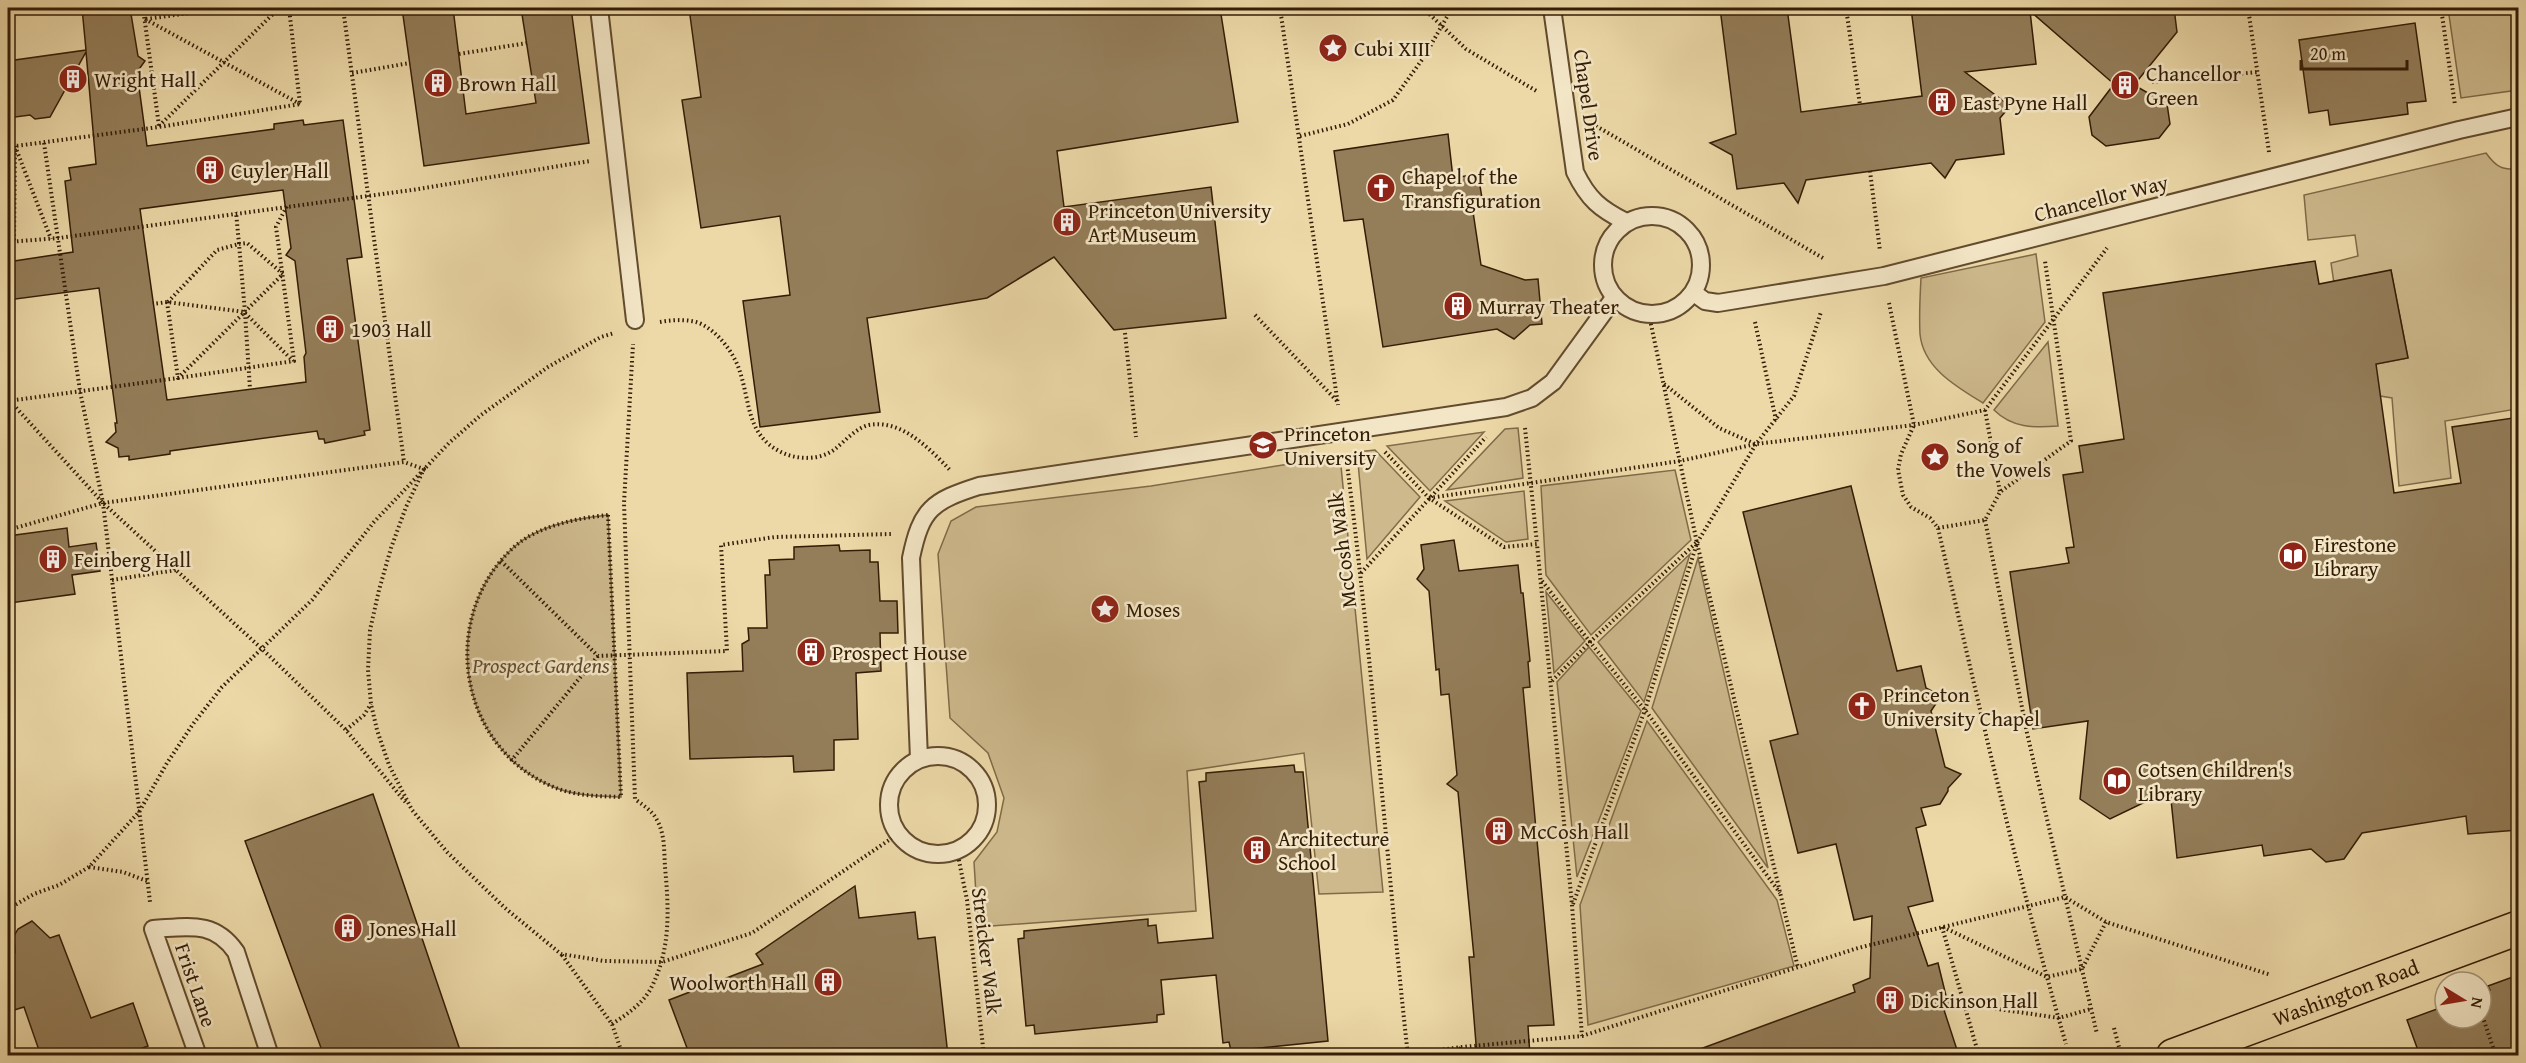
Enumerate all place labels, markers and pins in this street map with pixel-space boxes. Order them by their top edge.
place icon: Cubi XIII [1317,32,1349,64]
place label: Cubi XIII [1354,33,1431,64]
place label: Chancellor Green [2146,58,2242,113]
building icon: Wright Hall [57,63,89,95]
place label: Wright Hall [94,64,196,95]
building icon: Brown Hall [422,67,454,99]
place label: Brown Hall [459,68,557,99]
building icon: Chancellor Green [2109,69,2141,101]
building icon: East Pyne Hall [1926,86,1958,118]
place label: East Pyne Hall [1963,87,2088,118]
building icon: Cuyler Hall [194,154,226,186]
place label: Cuyler Hall [231,155,329,186]
place label: Chapel of the Transfiguration [1402,161,1541,216]
church icon: Chapel of the Transfiguration [1365,172,1397,204]
place label: Princeton University Art Museum [1088,195,1272,250]
building icon: Princeton University Art Museum [1051,206,1083,238]
building icon: Murray Theater [1442,290,1474,322]
place label: Murray Theater [1479,291,1619,322]
building icon: 1903 Hall [314,313,346,345]
place label: 1903 Hall [351,314,432,345]
place label: Princeton University [1284,418,1377,473]
school or university icon: Princeton University [1247,429,1279,461]
place label: Song of the Vowels [1956,430,2051,485]
place icon: Song of the Vowels [1919,441,1951,473]
place label: Firestone Library [2314,529,2397,584]
library icon: Firestone Library [2277,540,2309,572]
building icon: Feinberg Hall [37,543,69,575]
place label: Feinberg Hall [74,544,191,575]
place icon: Moses [1089,593,1121,625]
place label: Moses [1126,594,1180,625]
building icon: Prospect House [795,636,827,668]
place label: Prospect House [832,637,968,668]
place label: Princeton University Chapel [1883,679,2040,734]
church icon: Princeton University Chapel [1846,690,1878,722]
place label: Cotsen Children's Library [2138,754,2292,809]
library icon: Cotsen Children's Library [2101,765,2133,797]
building icon: McCosh Hall [1483,815,1515,847]
place label: McCosh Hall [1520,816,1629,847]
place label: Architecture School [1278,823,1389,878]
building icon: Architecture School [1241,834,1273,866]
building icon: Jones Hall [332,912,364,944]
place label: Jones Hall [366,913,457,944]
building icon: Woolworth Hall [812,966,844,998]
place label: Woolworth Hall [669,967,807,998]
building icon: Dickinson Hall [1874,984,1906,1016]
place label: Dickinson Hall [1911,985,2038,1016]

